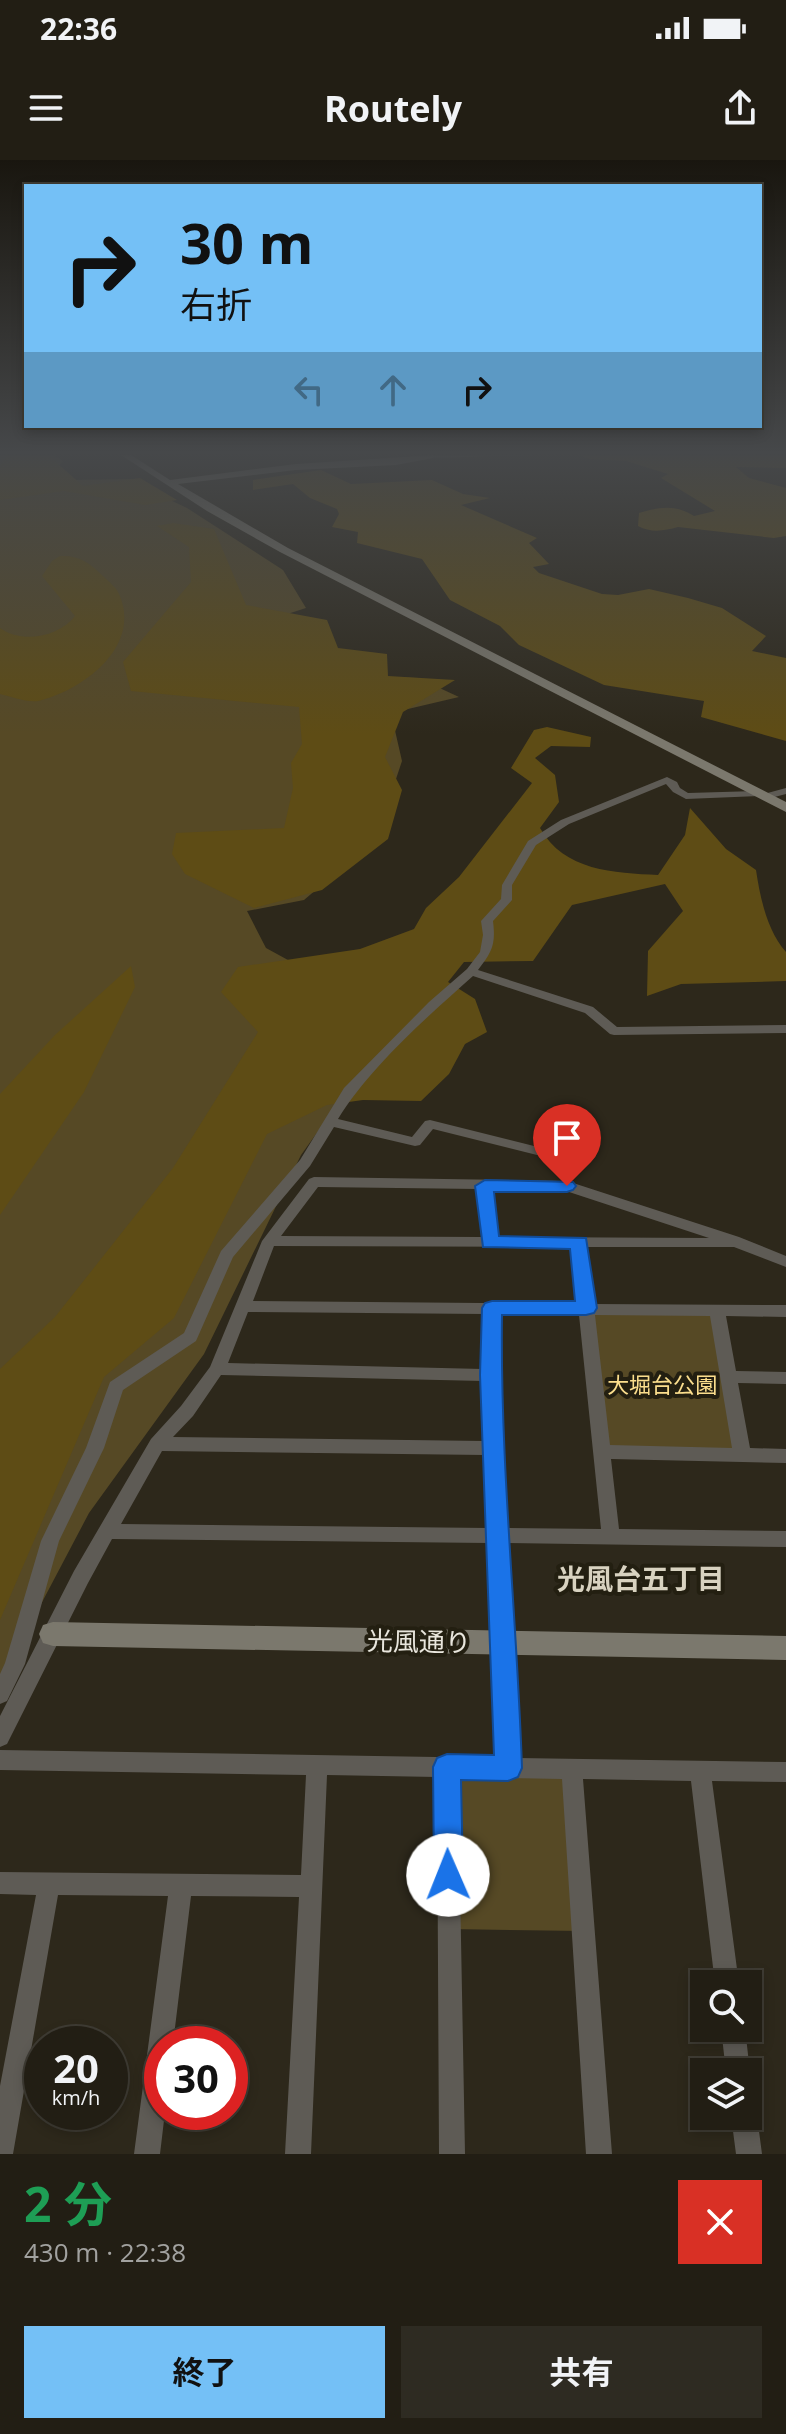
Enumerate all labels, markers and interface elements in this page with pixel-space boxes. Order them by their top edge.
text: 22:36 [40,8,117,49]
text: Routely [324,84,462,133]
icon: menu [24,86,68,130]
icon: share [718,86,762,130]
text: 30 m [180,204,314,280]
icon: right [48,216,152,320]
text: 右折 [180,280,252,329]
icon: left [287,368,331,412]
icon: ahead [371,368,415,412]
icon: right [455,368,499,412]
pin [533,1104,601,1186]
icon: arrive [545,1116,589,1160]
park label: 大堀台公園 [607,1369,717,1399]
district label: 光風台五丁目 [557,1559,725,1597]
street label: 光風通り [367,1622,471,1660]
position arrow [406,1833,490,1917]
map controls [690,1970,762,2130]
button: search [690,1970,762,2042]
speed limit sign: 30 [144,2026,248,2130]
text: 20 [53,2040,99,2095]
button: layers [690,2058,762,2130]
text: km/h [52,2084,100,2111]
text: 2 分 [24,2171,112,2236]
button: close [678,2180,762,2264]
text: 430 m · 22:38 [24,2234,186,2270]
button: 終了 [24,2326,385,2418]
button: 共有 [401,2326,762,2418]

